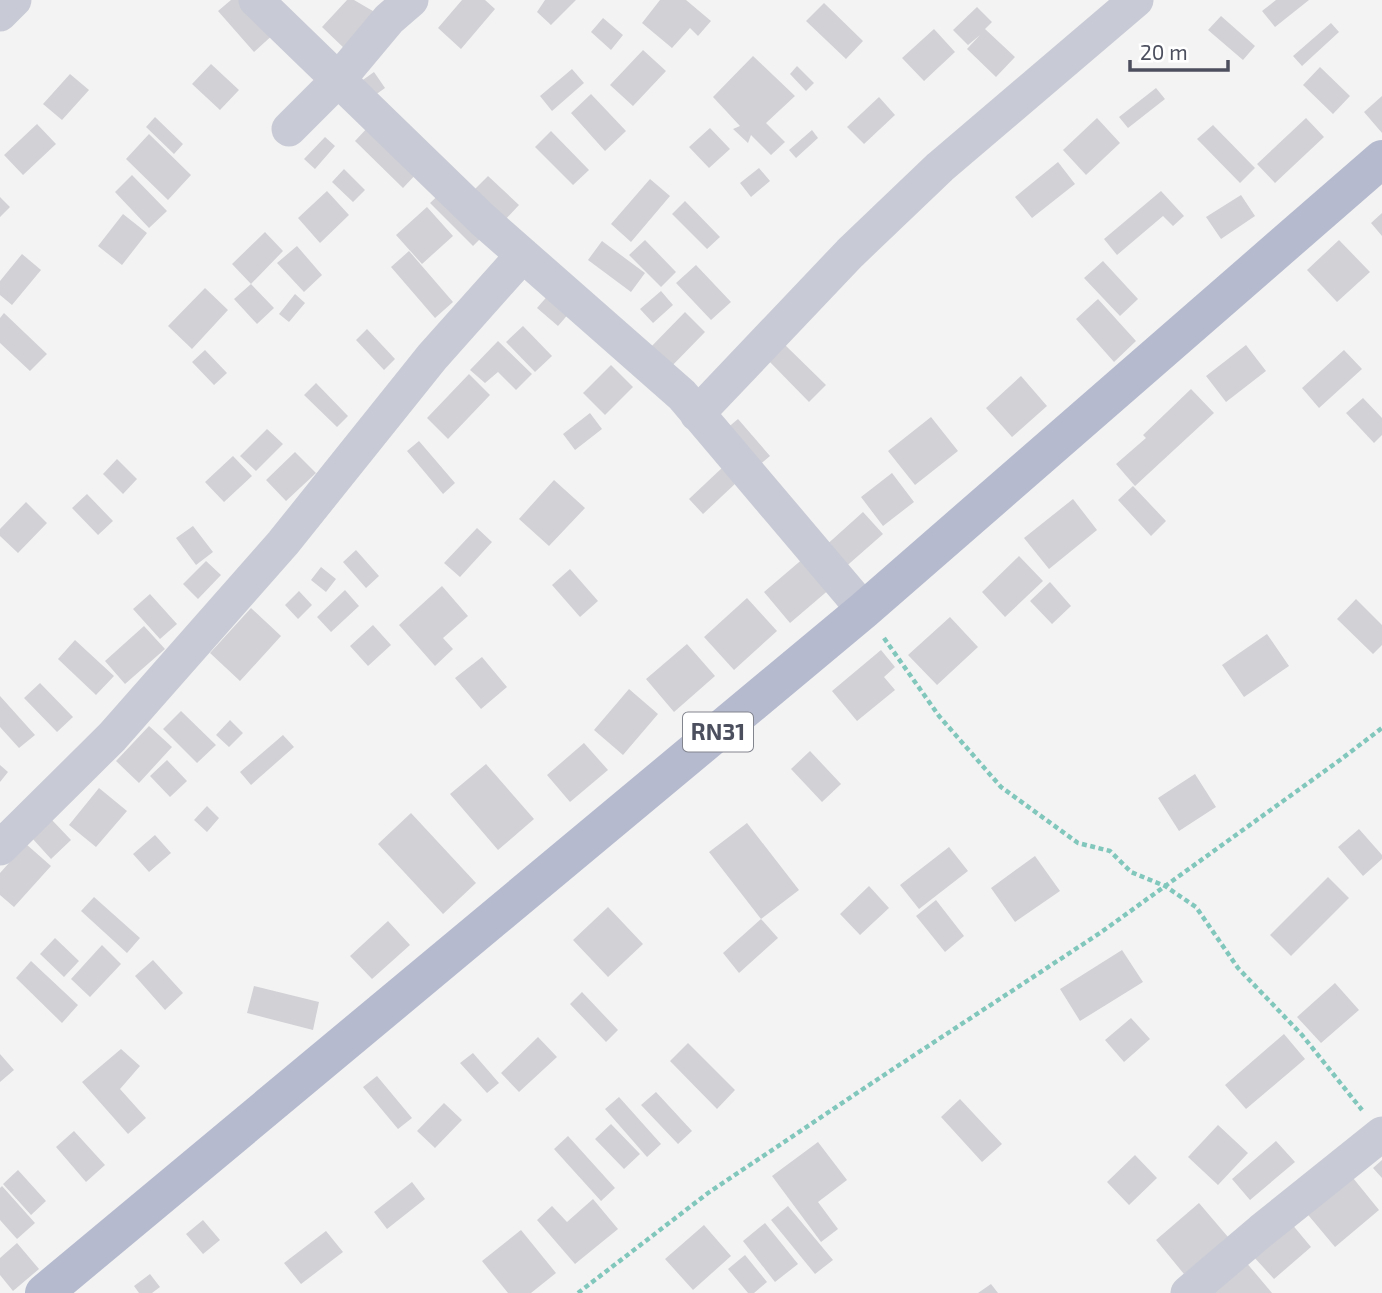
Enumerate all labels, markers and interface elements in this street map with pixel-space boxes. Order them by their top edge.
scale bar [1130,28,1228,72]
text: 20 m [1140,39,1188,64]
road number: RN31 [683,712,753,752]

